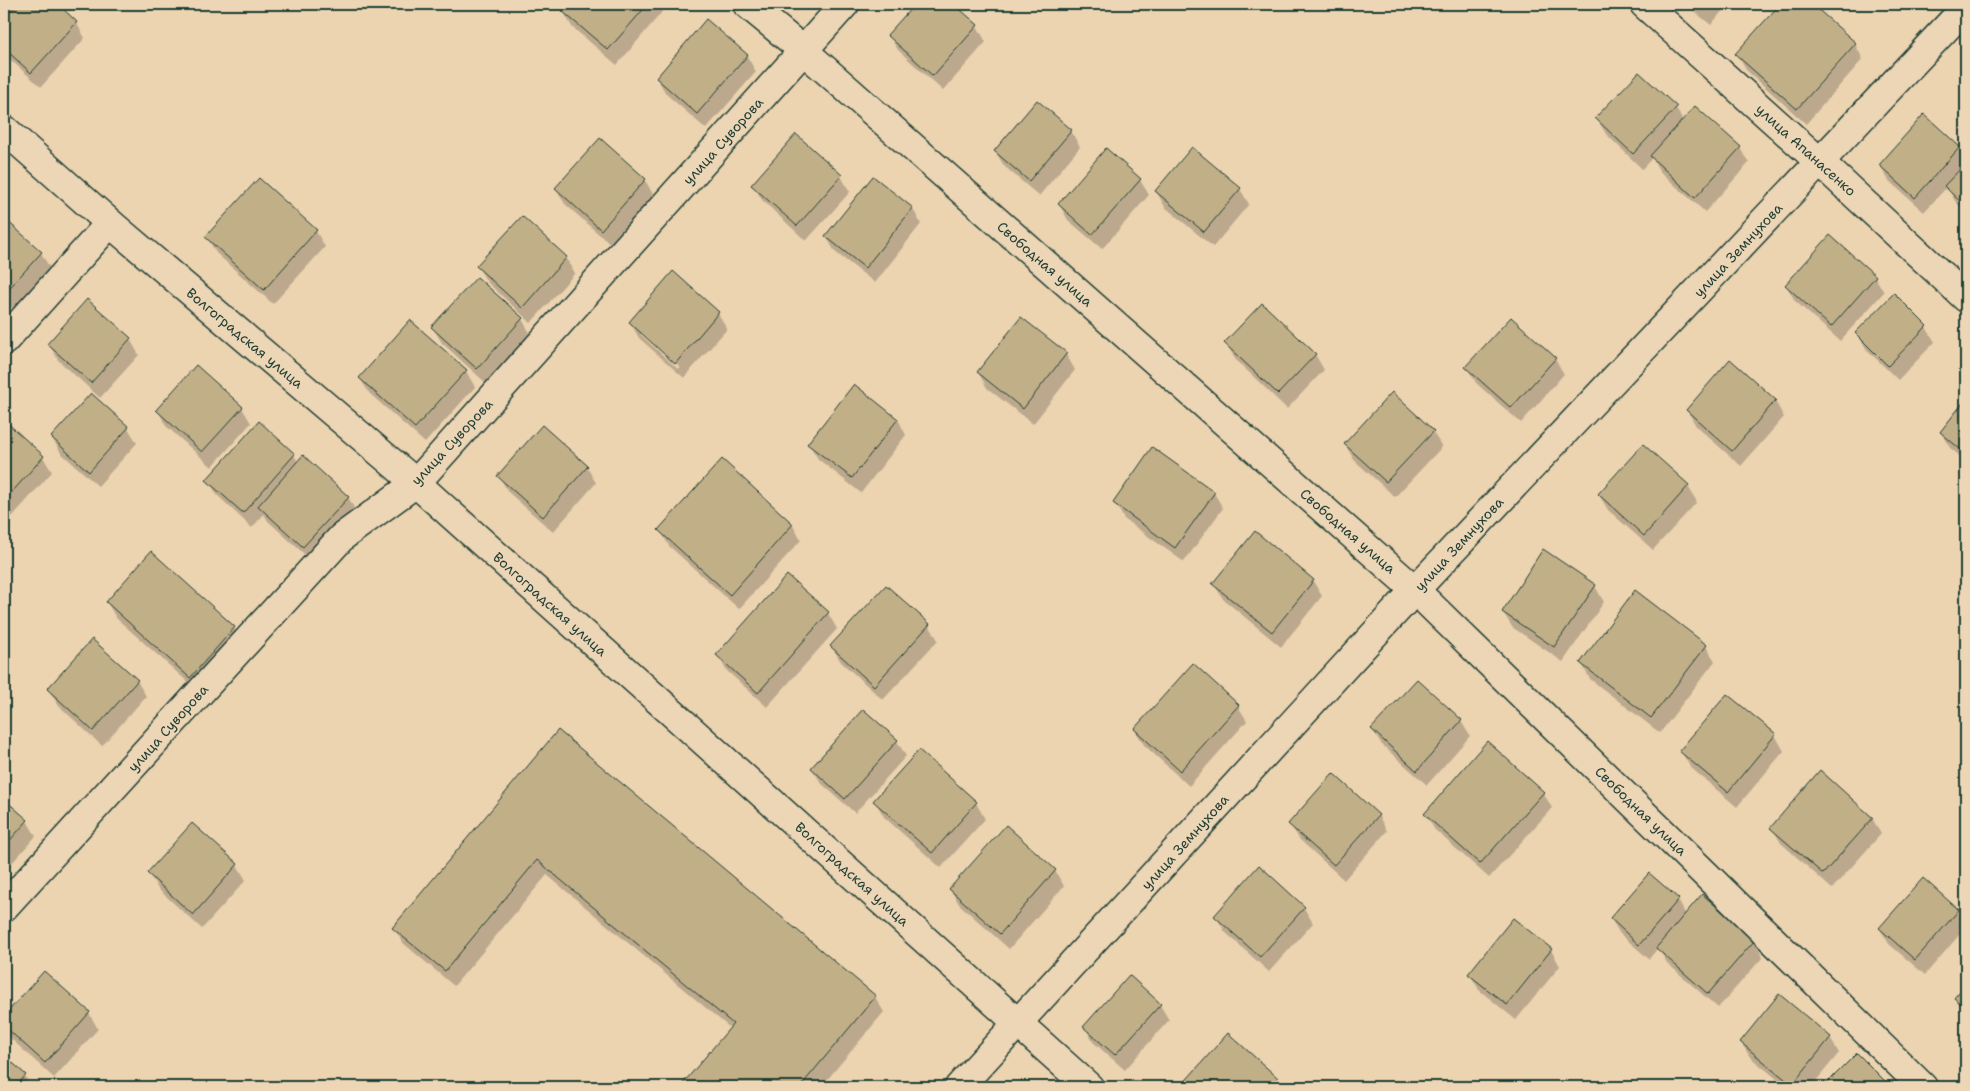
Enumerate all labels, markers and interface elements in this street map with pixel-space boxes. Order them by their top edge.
street label: улица Суворова [679,93,767,189]
street label: улица Апанасенко [1752,100,1860,200]
street label: улица Земнухова [1690,199,1787,301]
street label: Свободная улица [993,217,1097,311]
street label: Волгоградская улица [183,284,307,392]
street label: улица Суворова [407,395,497,489]
street label: Свободная улица [1296,484,1400,578]
street label: улица Земнухова [1411,493,1508,595]
street label: Волгоградская улица [489,548,611,660]
street label: улица Суворова [124,680,212,776]
street label: Свободная улица [1591,762,1691,860]
street label: улица Земнухова [1137,790,1233,894]
street label: Волгоградская улица [791,818,913,930]

